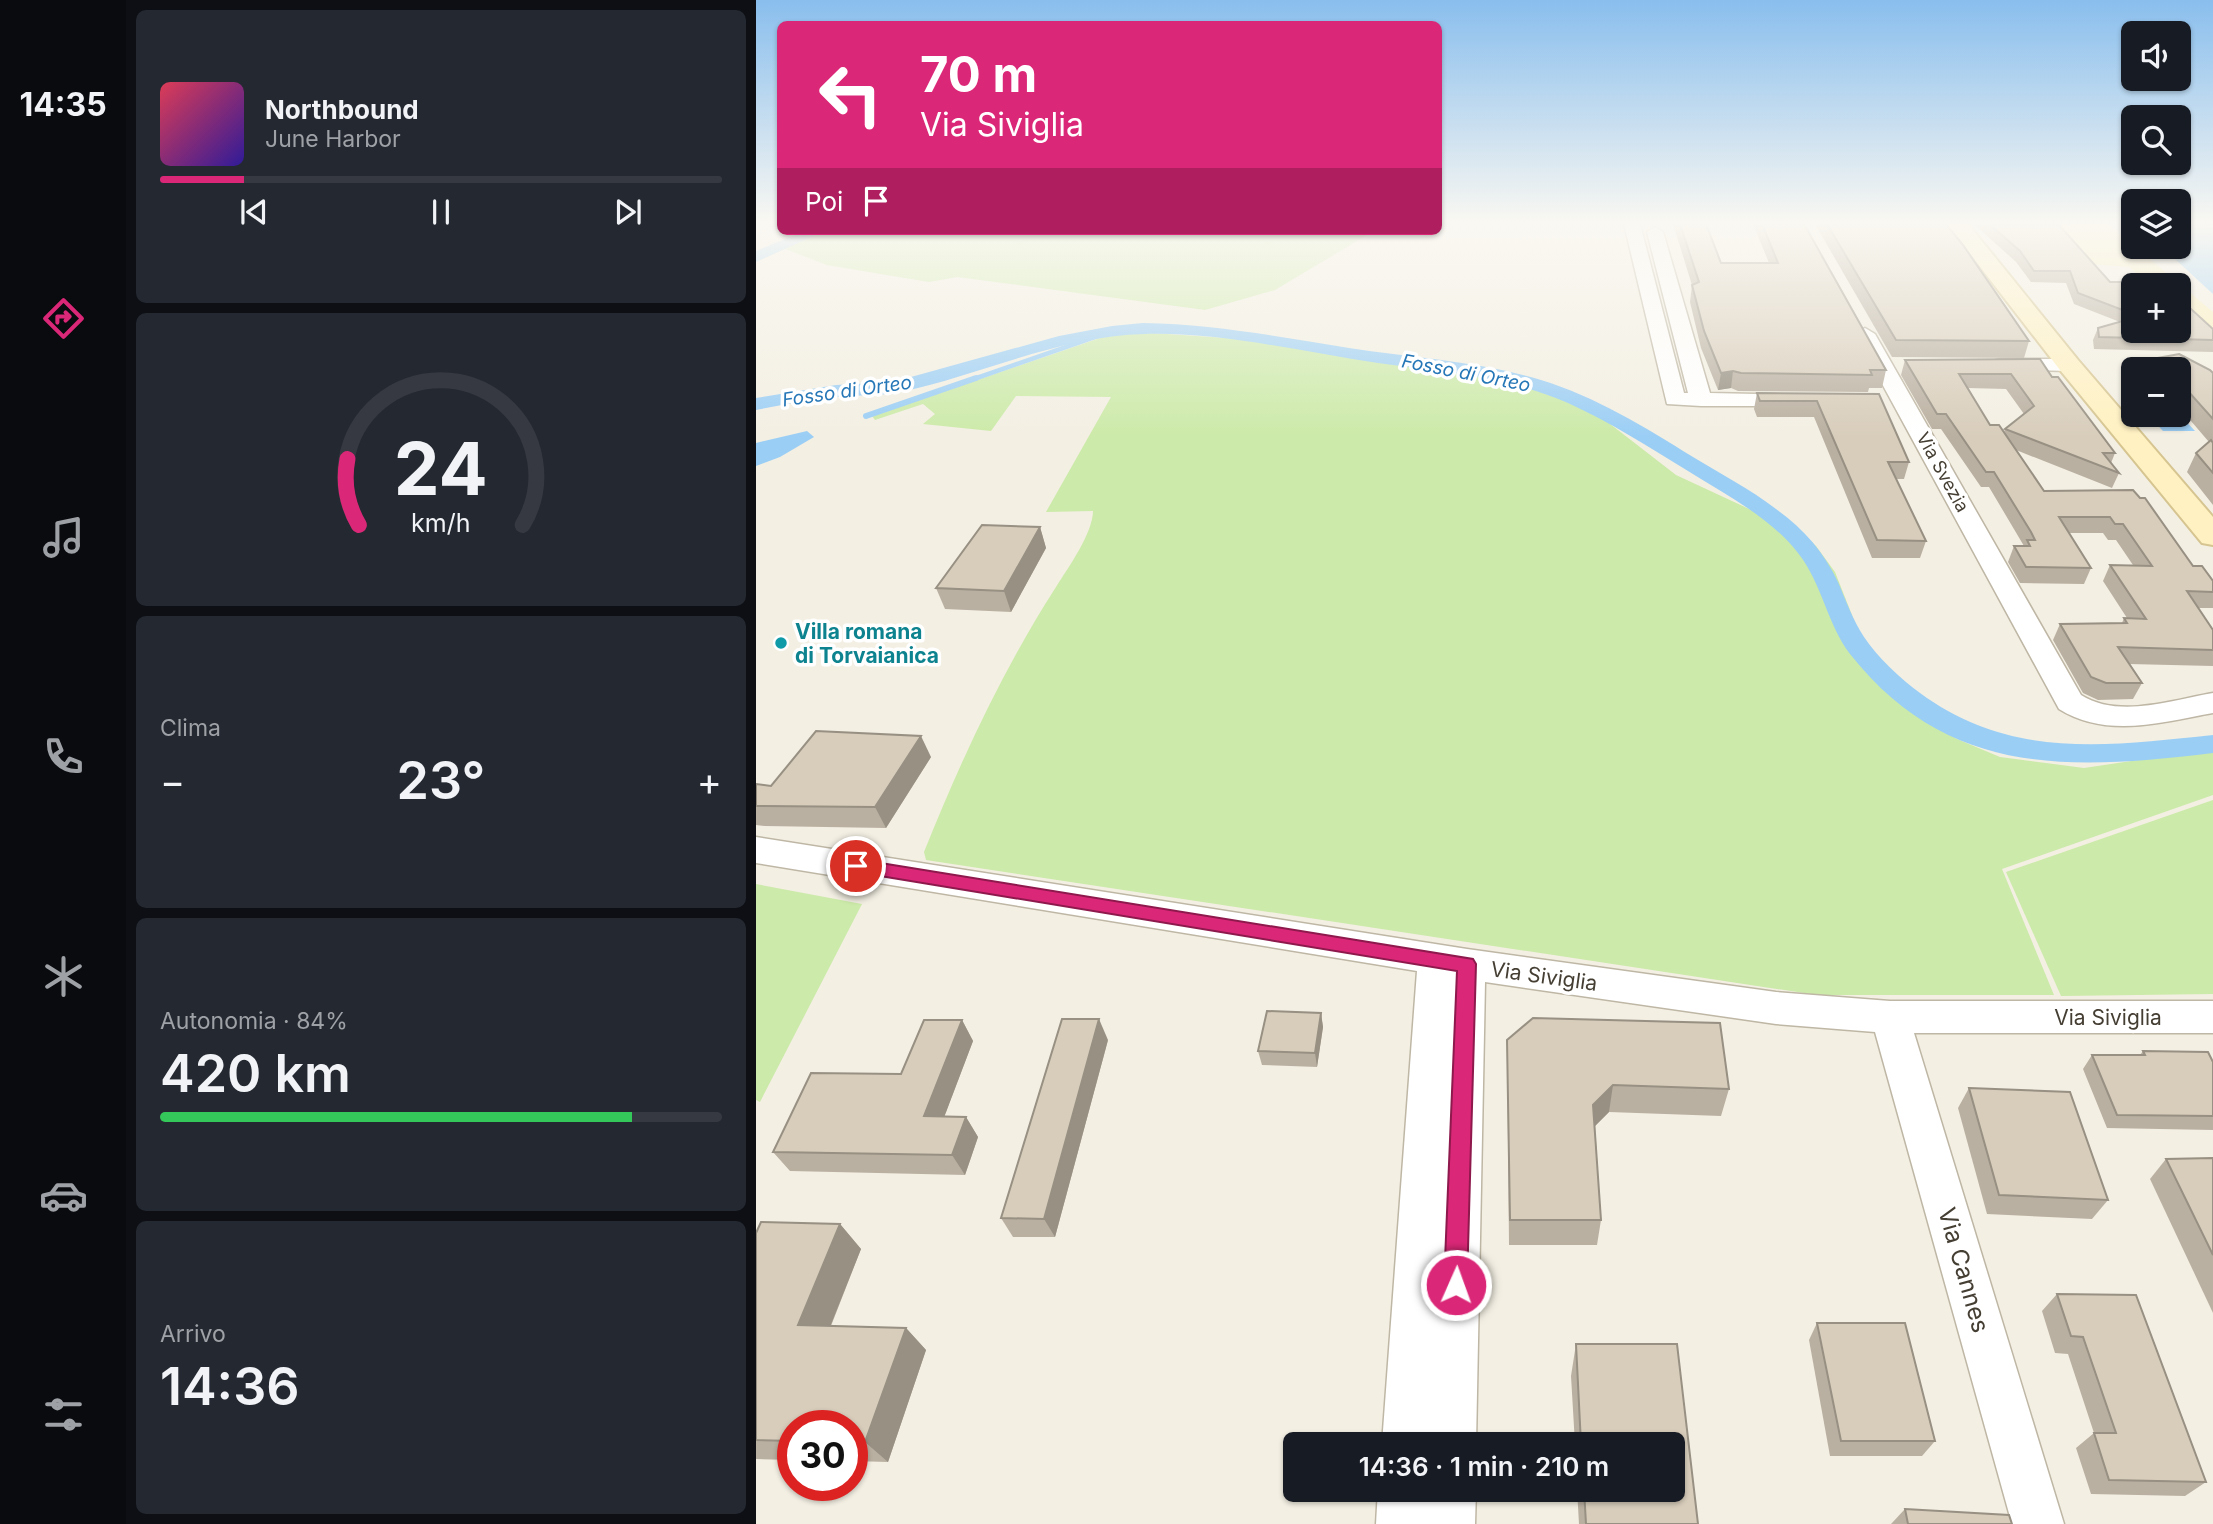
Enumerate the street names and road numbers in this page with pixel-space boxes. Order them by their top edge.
street label: Via Svezia [1913,428,1973,516]
street label: Via Siviglia [1489,956,1599,996]
street label: Via Siviglia [2054,1005,2162,1030]
street label: Via Cannes [1932,1204,1996,1336]

